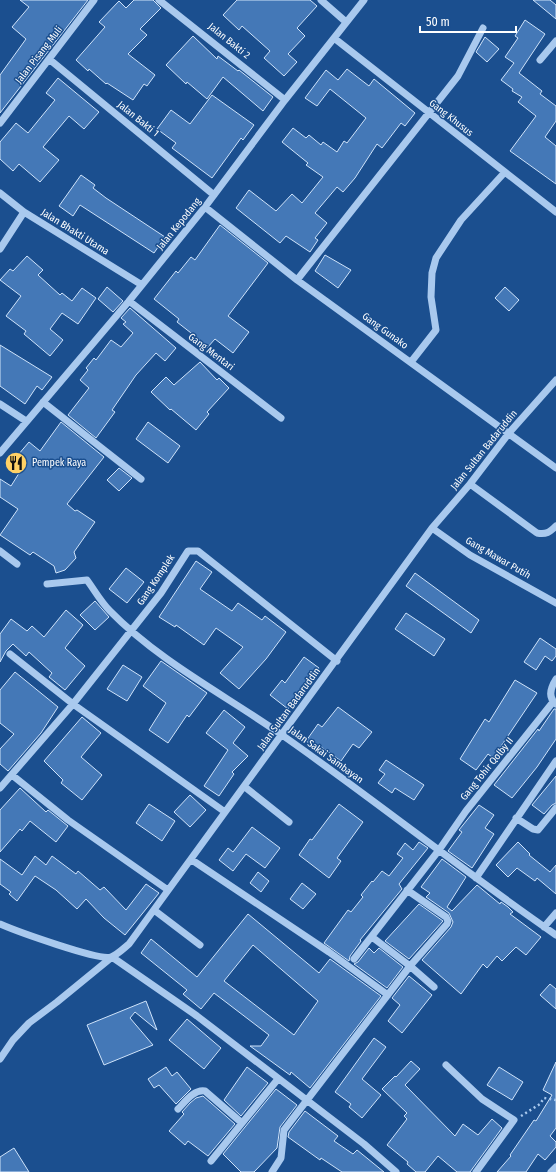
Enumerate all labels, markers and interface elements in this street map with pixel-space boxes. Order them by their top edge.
scale bar [420,8,516,34]
text: 50 m [426,15,450,29]
street label: Jalan Bakti 2 [206,21,253,62]
street label: Jalan Pisang Muli [13,24,65,86]
street label: Gang Khusus [427,97,475,139]
street label: Jalan Bakti 1 [115,99,161,139]
street label: Jalan Kepodang [154,195,204,252]
street label: Jalan Bhakti Utama [39,206,111,258]
street label: Gang Gunako [360,310,410,352]
street label: Gang Mentari [186,331,236,373]
street label: Jalan Sultan Badaruddin [448,408,520,492]
restaurant icon: Pempek Raya [3,450,29,476]
place label: Pempek Raya [32,457,86,469]
street label: Gang Mawar Putih [463,534,533,582]
street label: Gang Komplek [135,552,178,608]
street label: Jalan Sultan Badaruddin [255,665,323,753]
street label: Jalan Sakai Sambayan [287,724,365,786]
street label: Gang Tohir Qolby II [458,735,516,803]

